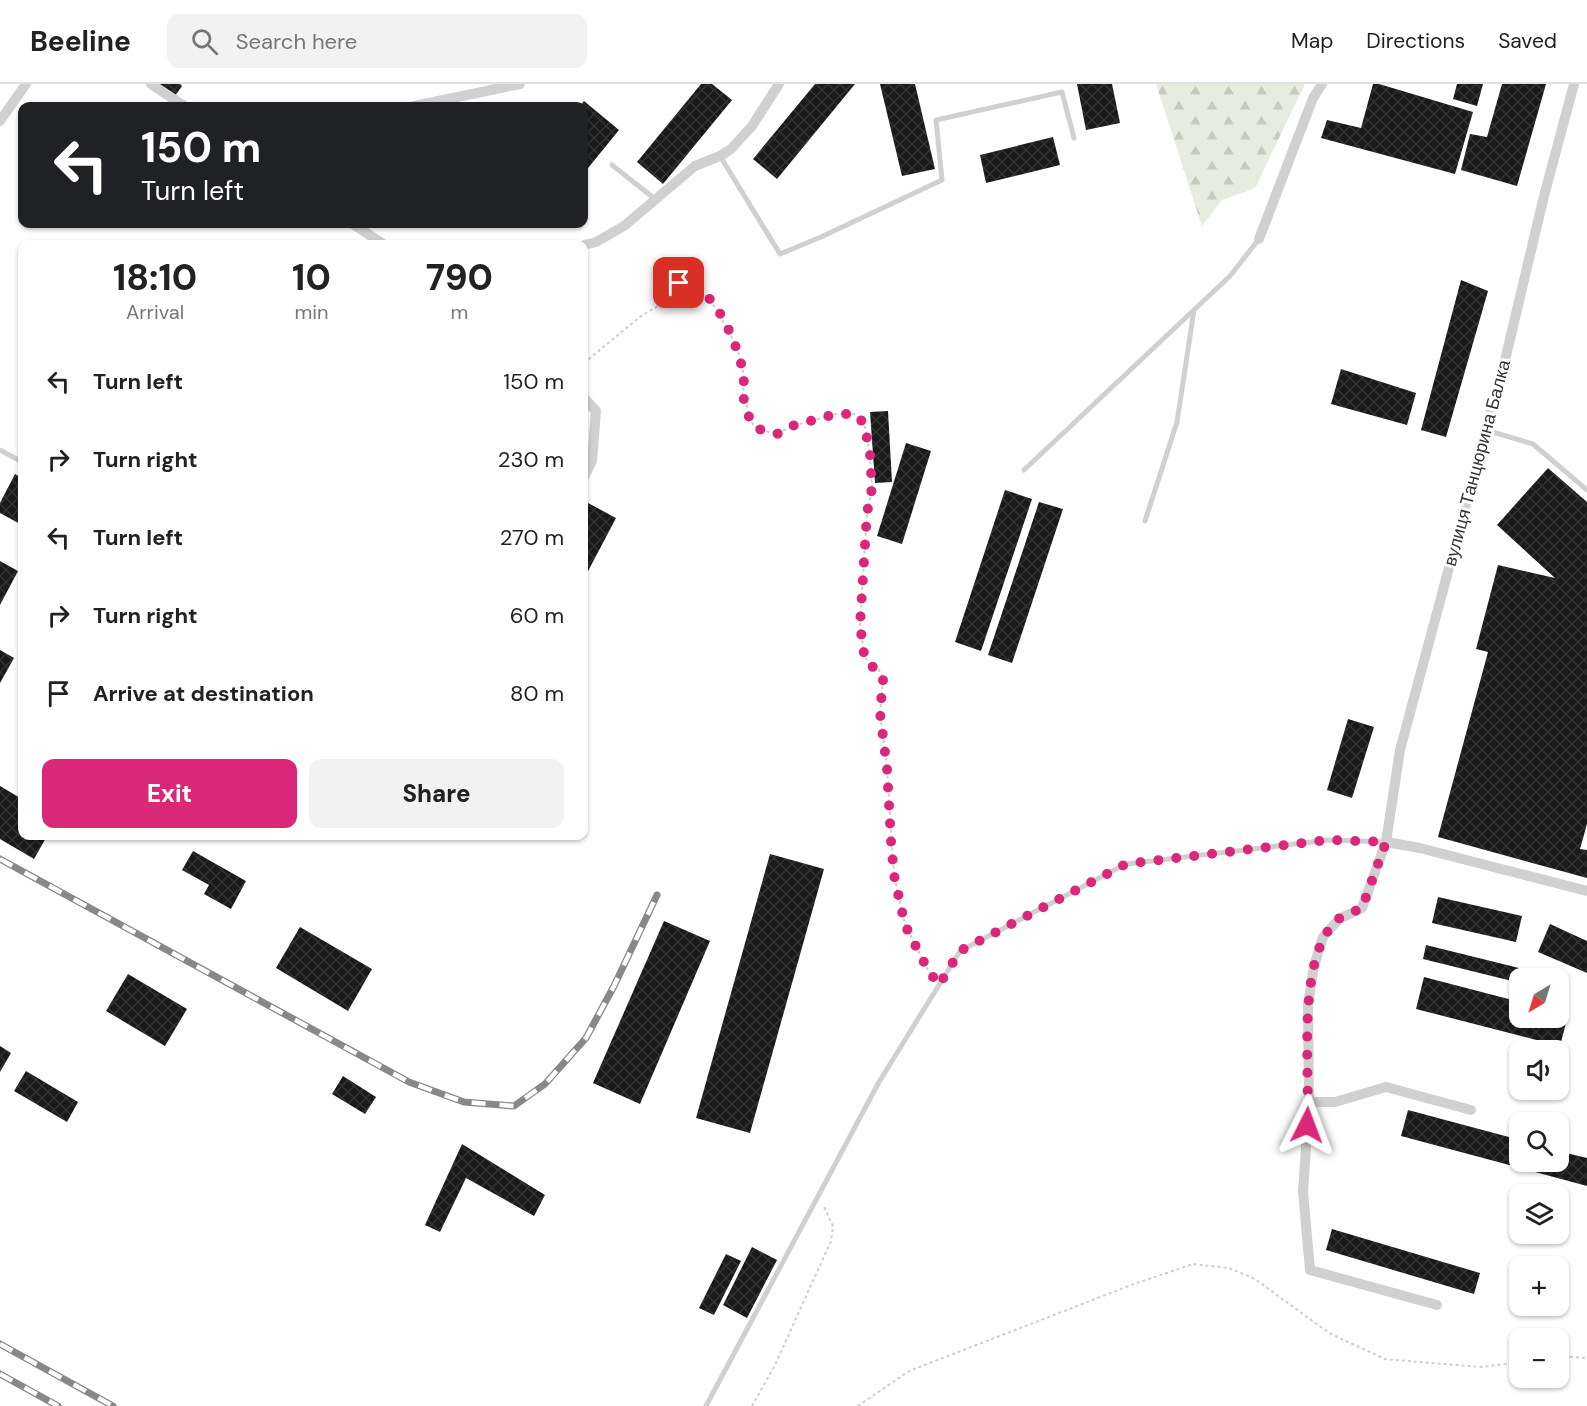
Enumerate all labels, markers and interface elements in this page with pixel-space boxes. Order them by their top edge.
search box [167,14,587,68]
text: Beeline [30,23,131,60]
icon: search [188,25,221,58]
text: Search here [236,27,357,56]
text: Map [1291,27,1333,55]
text: Directions [1366,27,1465,55]
text: Saved [1498,27,1557,55]
text: 150 m [141,120,261,175]
icon: left [42,126,120,204]
text: Turn left [141,173,244,208]
text: 18:10 [113,254,197,301]
text: 10 [292,254,331,301]
text: 790 [426,254,493,301]
pin [653,257,704,308]
icon: arrive [662,266,695,299]
text: Arrival [126,299,184,325]
text: min [294,299,329,325]
text: m [450,299,468,325]
street label: вулиця Танцюрина Балка [1438,356,1516,569]
icon: left [42,365,75,398]
text: Turn left [93,367,183,396]
text: 150 m [503,367,564,396]
icon: right [42,443,75,476]
text: Turn right [93,445,198,474]
text: 230 m [498,445,564,474]
icon: left [42,521,75,554]
text: Turn left [93,523,183,552]
text: 270 m [500,523,564,552]
icon: right [42,599,75,632]
text: Turn right [93,601,198,630]
text: 60 m [510,601,564,630]
icon: arrive [42,677,75,710]
text: Arrive at destination [93,679,314,708]
text: 80 m [510,679,564,708]
button: Exit [42,759,297,828]
button: Share [309,759,564,828]
north arrow [1509,968,1569,1028]
map controls [1509,968,1569,1388]
button: sound [1509,1040,1569,1100]
position arrow [1275,1093,1339,1157]
button: search [1509,1112,1569,1172]
button: layers [1509,1184,1569,1244]
button: + [1509,1256,1569,1316]
button: − [1509,1328,1569,1388]

